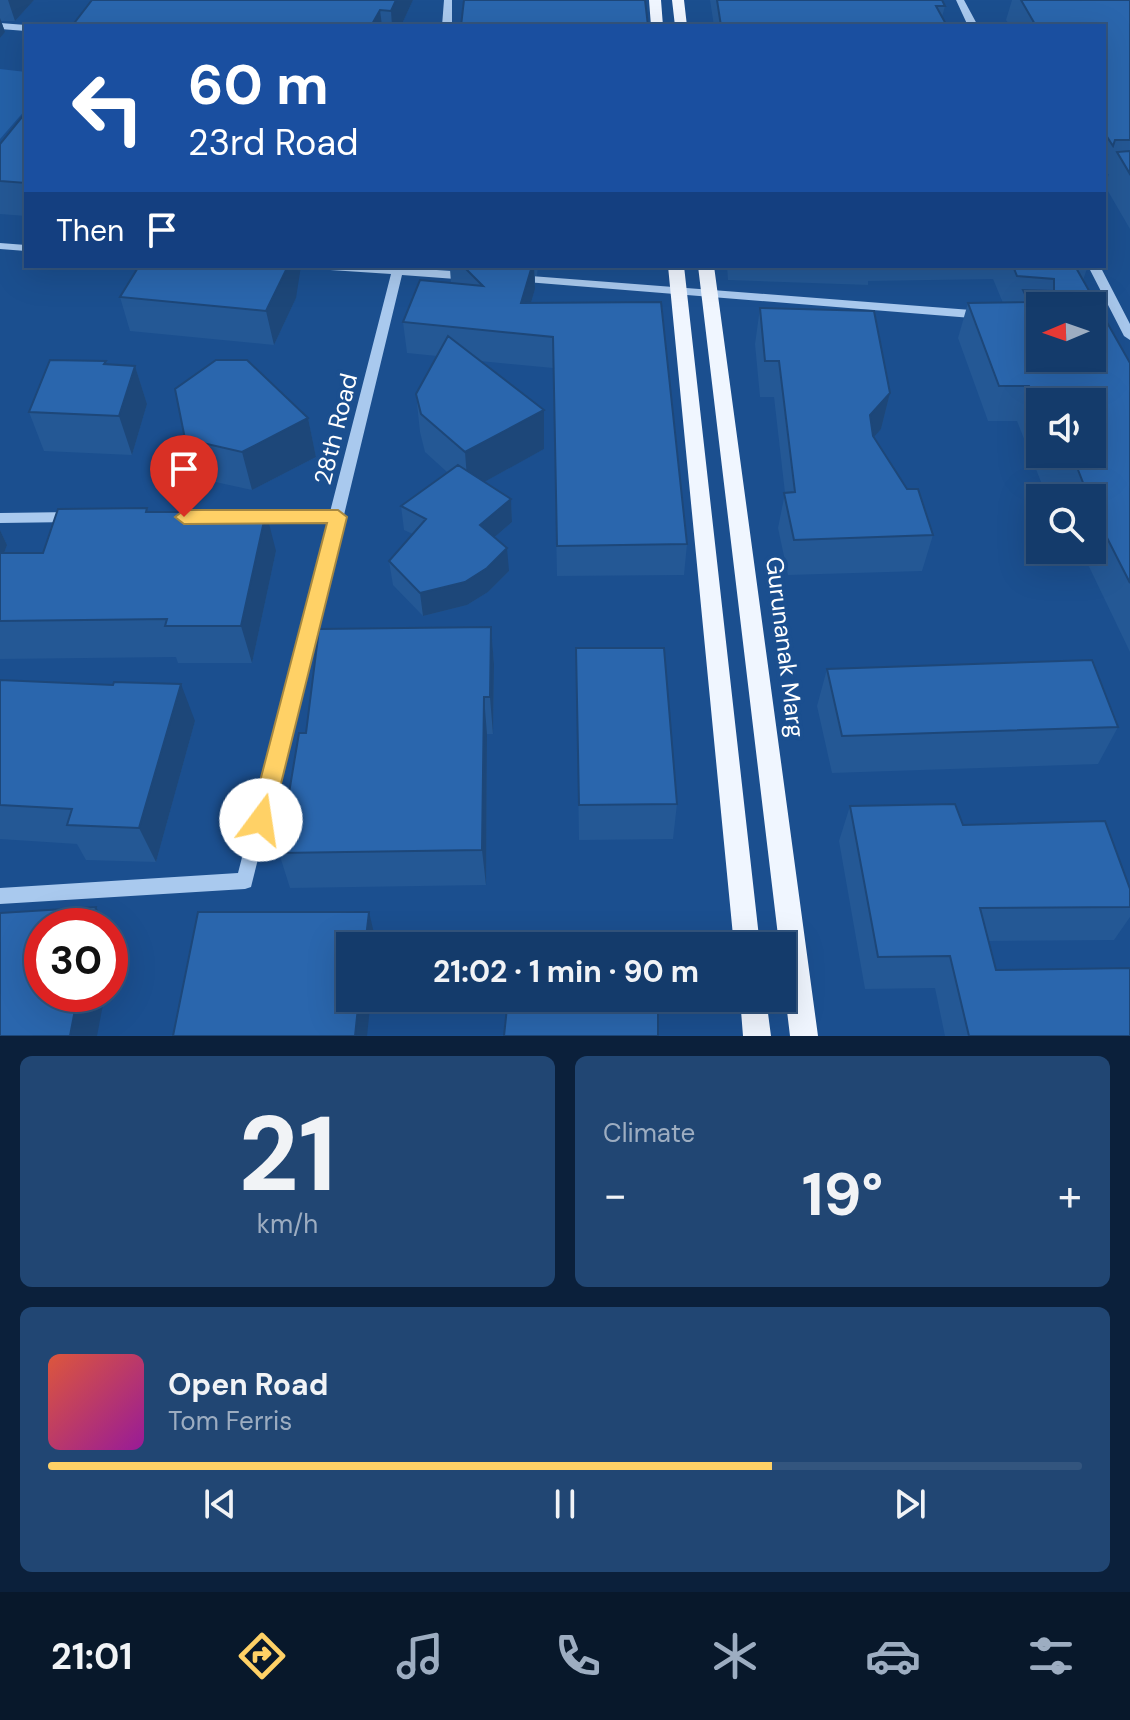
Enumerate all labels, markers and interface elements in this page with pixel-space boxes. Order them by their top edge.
text: 60 m [188,48,329,121]
icon: left [56,56,160,160]
text: 23rd Road [188,119,359,166]
icon: arrive [140,208,184,252]
text: Then [56,211,124,250]
north arrow [1026,292,1106,372]
map controls [1026,292,1106,564]
street label: 28th Road [307,370,364,488]
button: sound [1026,388,1106,468]
pin [150,435,218,517]
icon: arrive [162,447,206,491]
button: search [1026,484,1106,564]
street label: Gurunanak Marg [759,555,812,739]
position arrow [219,778,303,862]
speed limit sign: 30 [24,908,128,1012]
text: 21:02 · 1 min · 90 m [433,952,699,991]
text: 21 [239,1087,336,1222]
text: Climate [603,1116,695,1150]
text: 19° [802,1155,883,1234]
text: − [603,1166,627,1224]
text: + [1058,1166,1082,1224]
text: km/h [257,1207,318,1241]
text: Open Road [168,1365,328,1404]
text: Tom Ferris [168,1404,292,1438]
icon: previous [198,1482,242,1526]
icon: pause [543,1482,587,1526]
icon: next [888,1482,932,1526]
icon: directions [234,1628,290,1684]
icon: music [392,1628,448,1684]
icon: phone [550,1628,606,1684]
icon: climate [707,1628,763,1684]
icon: car [865,1628,921,1684]
icon: filters [1023,1628,1079,1684]
text: 21:01 [51,1633,132,1680]

